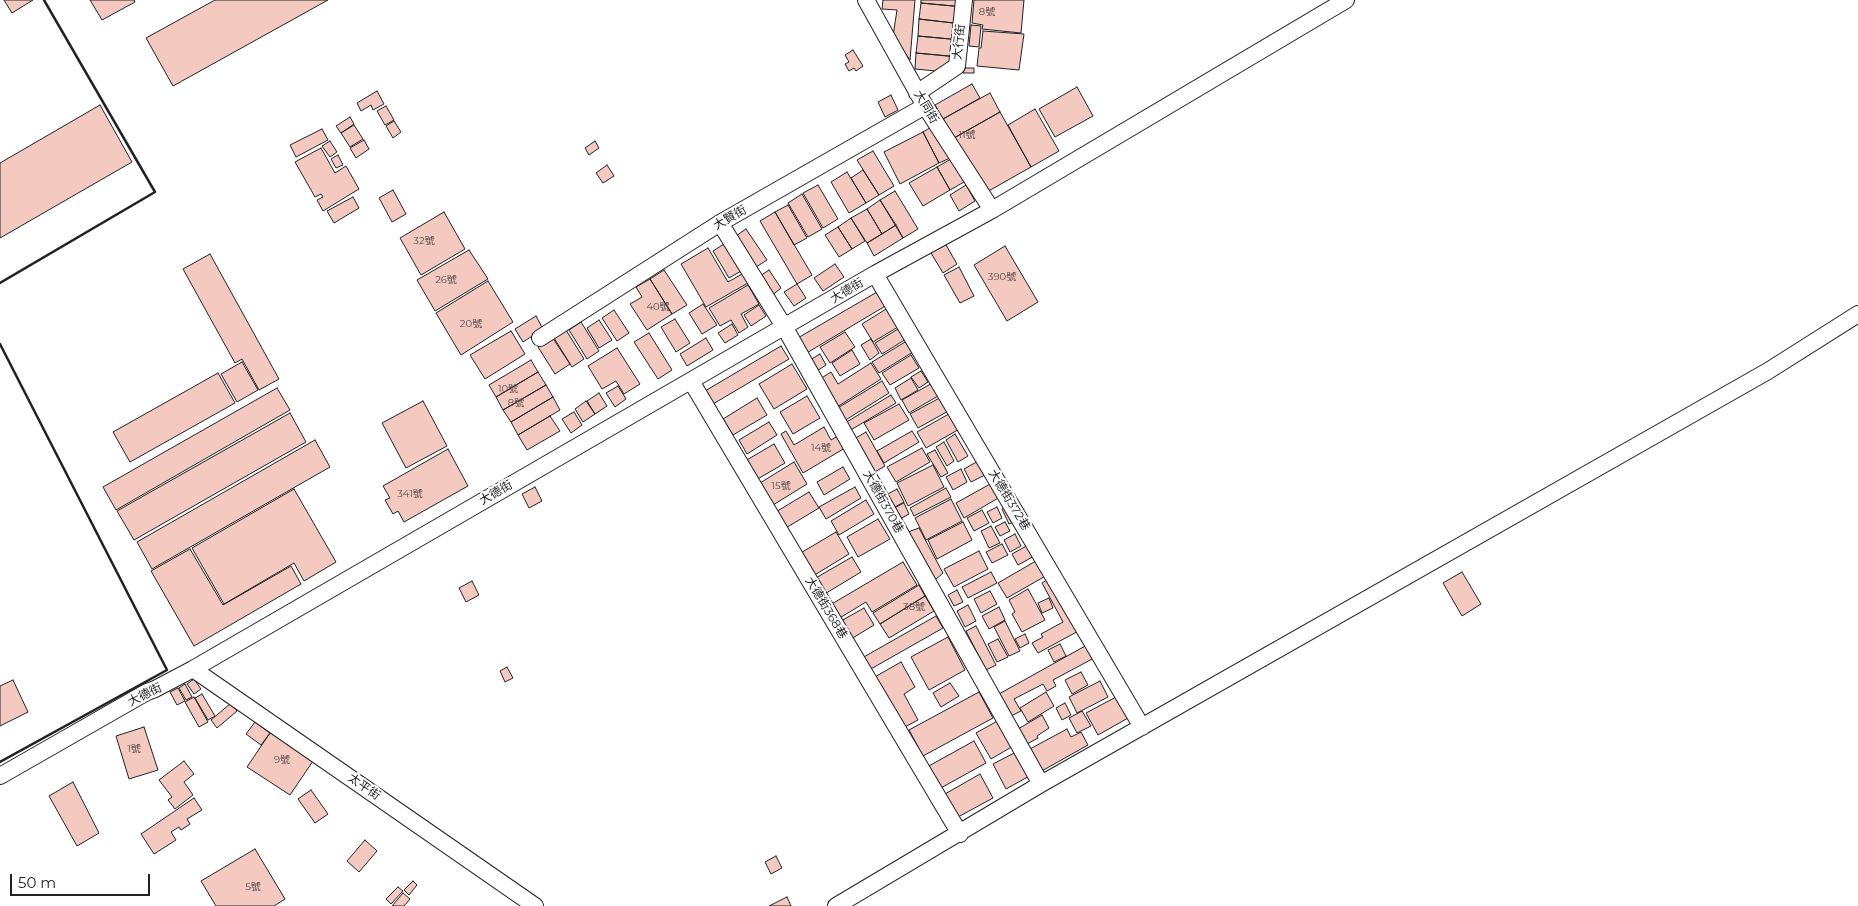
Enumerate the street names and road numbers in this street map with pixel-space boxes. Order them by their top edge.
street label: 大行街 [950,23,968,61]
street label: 大同街 [911,88,941,126]
street label: 大賢街 [711,203,749,233]
street label: 大德街 [828,276,866,306]
street label: 大德街372巷 [985,467,1033,533]
street label: 大德街370巷 [860,468,906,536]
street label: 大德街 [477,478,515,508]
street label: 大德街368巷 [802,574,850,642]
street label: 大德街 [126,680,164,710]
street label: 太平街 [345,771,383,803]

